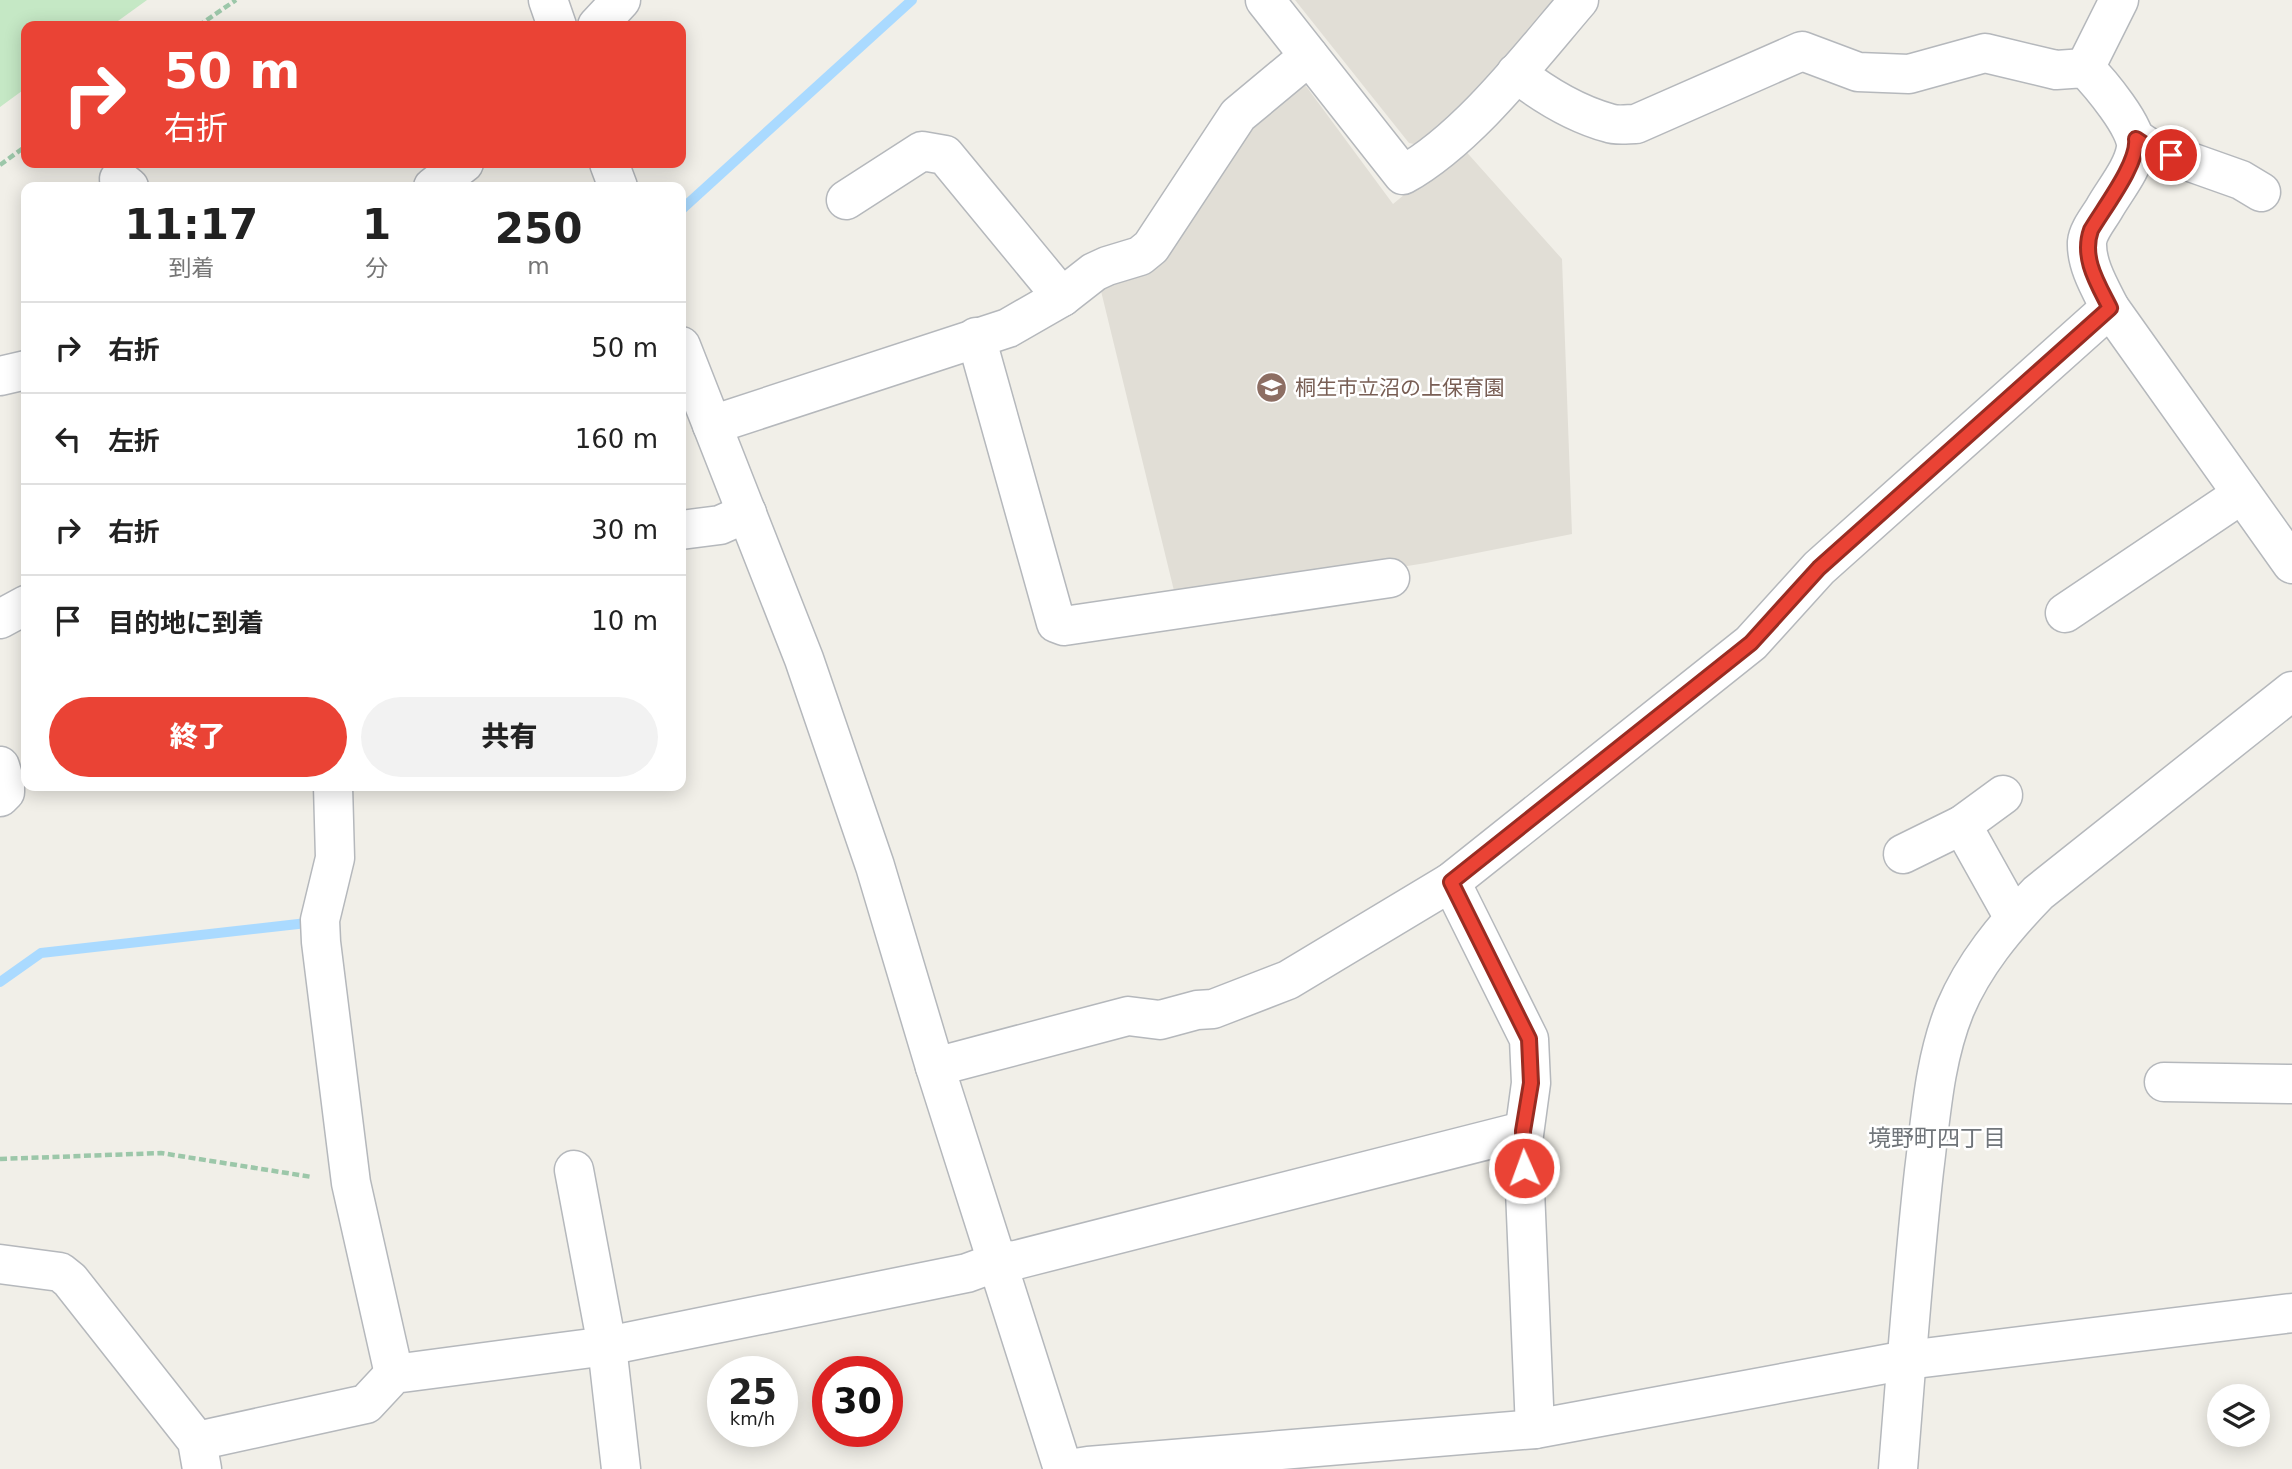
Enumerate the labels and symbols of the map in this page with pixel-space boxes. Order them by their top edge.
pin [2141,125,2201,185]
school or university icon: 桐生市立沼の上保育園 [1255,371,1289,405]
place label: 桐生市立沼の上保育園 [1295,376,1505,400]
district label: 境野町四丁目 [1868,1125,2006,1151]
position arrow [1487,1131,1561,1205]
speed limit sign: 30 [812,1356,903,1447]

